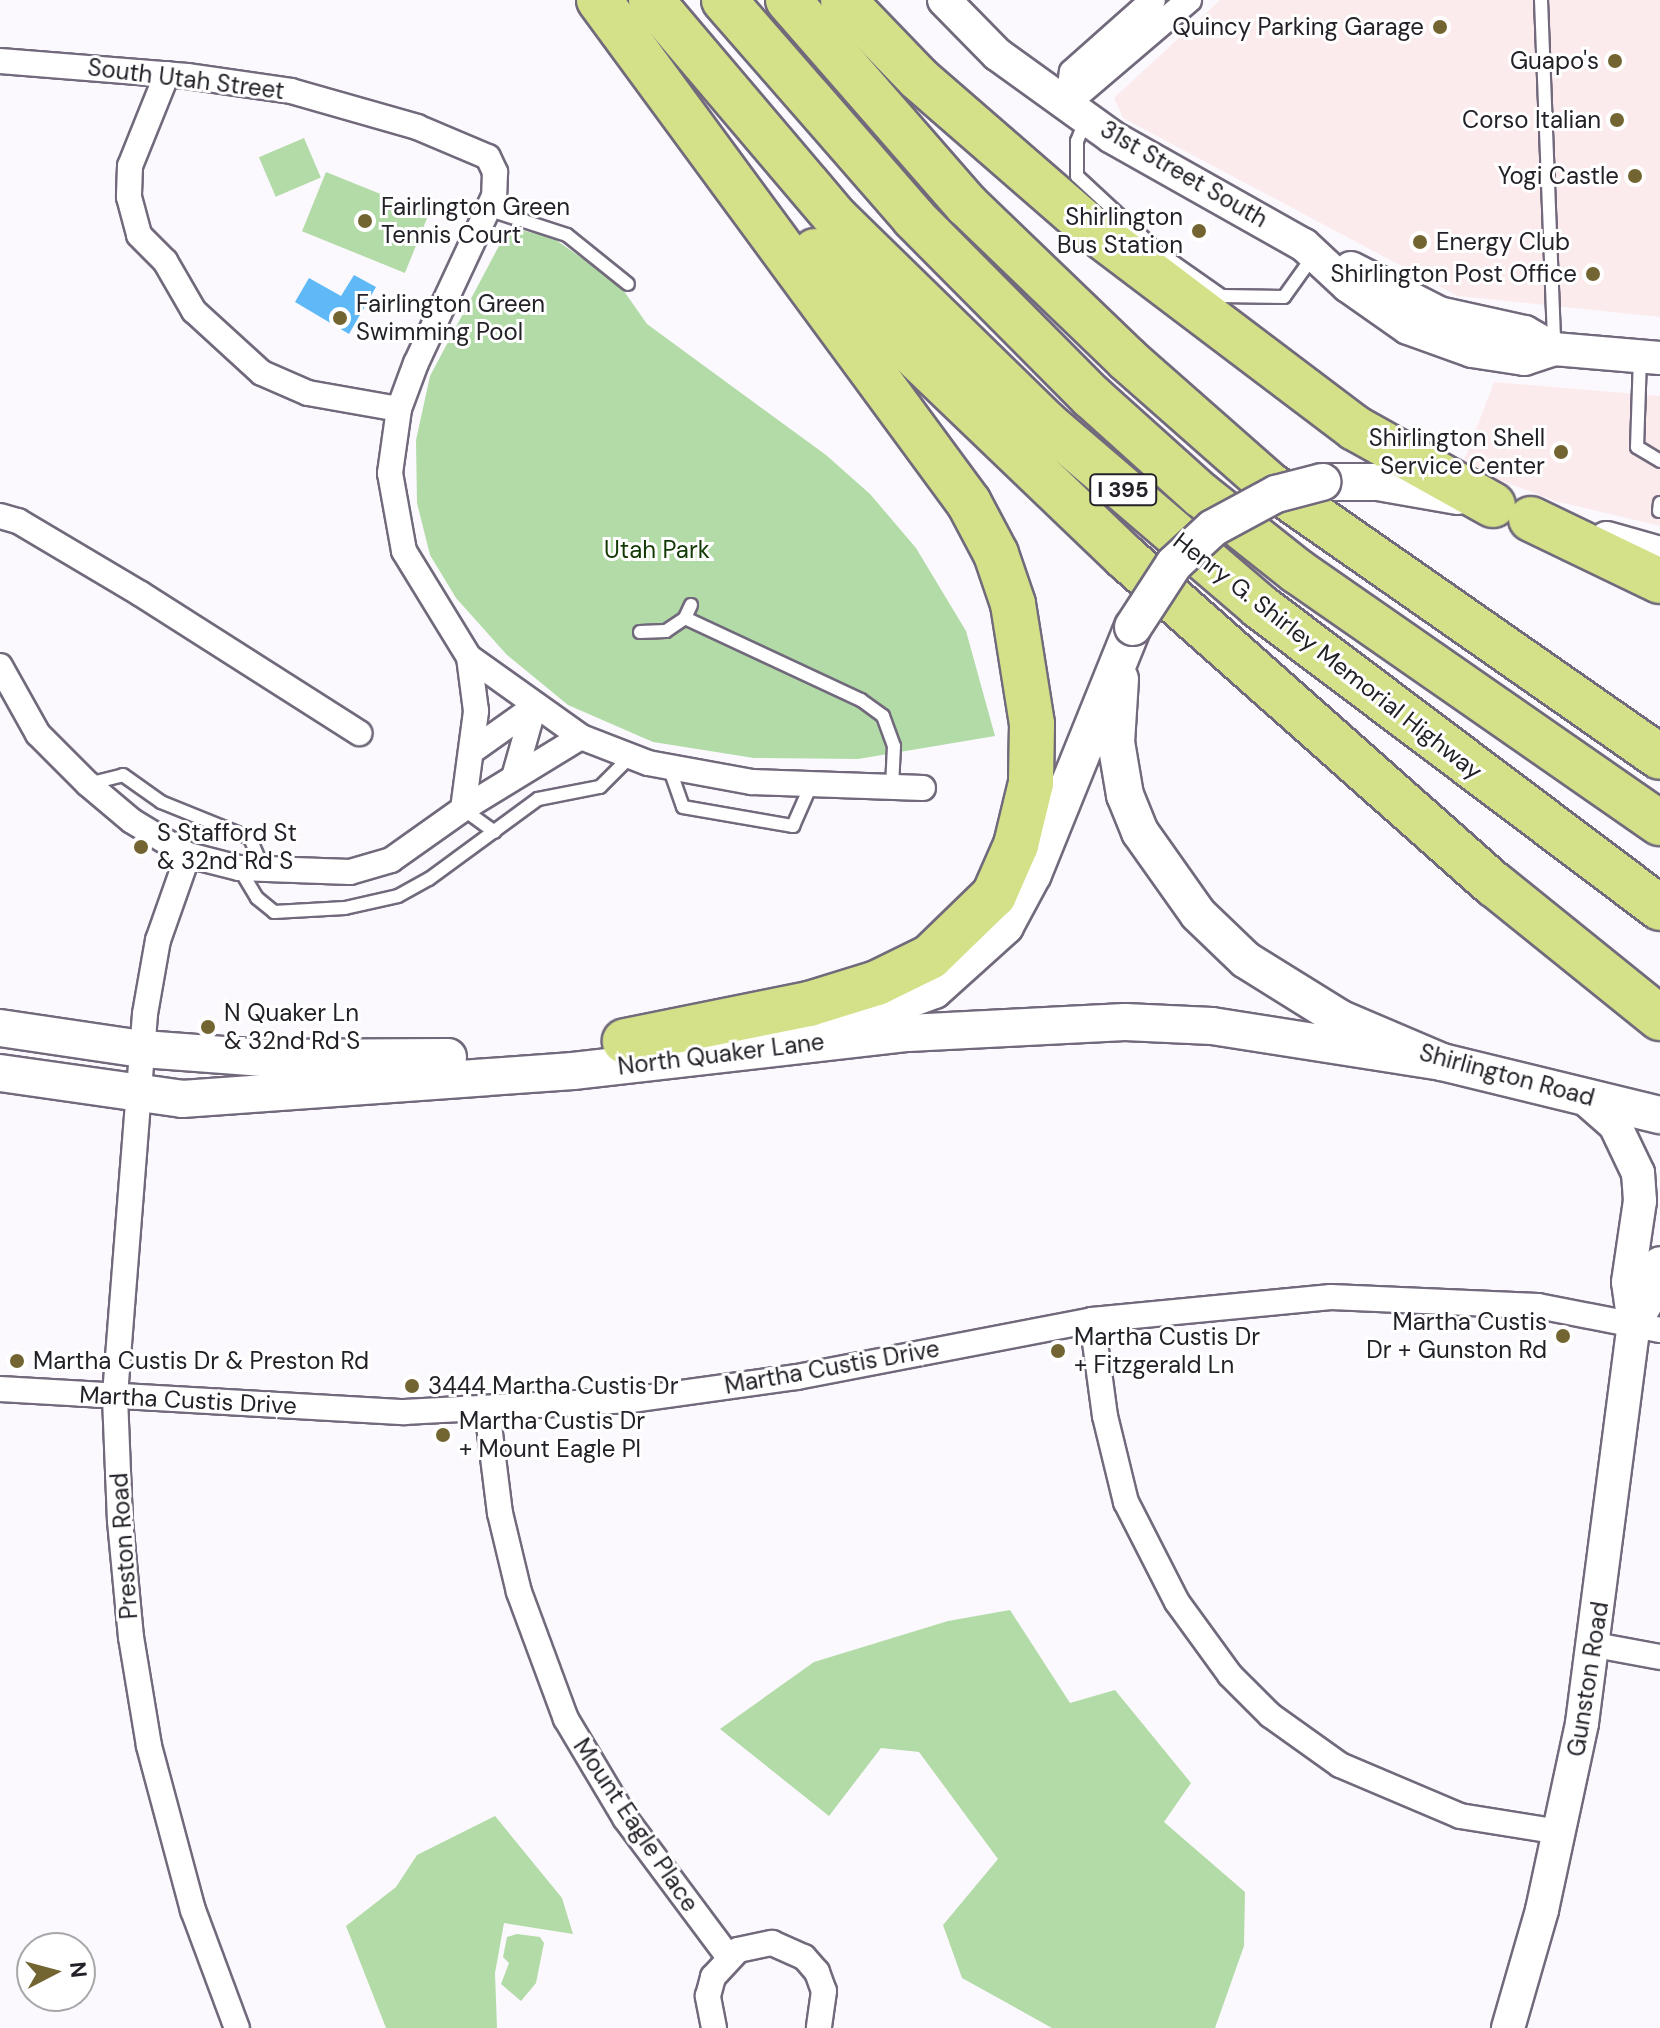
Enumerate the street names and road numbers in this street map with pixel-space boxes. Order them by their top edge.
street label: South Utah Street [86,53,286,105]
street label: 31st Street South [1095,115,1273,233]
road number: I 395 [1089,472,1157,508]
street label: Henry G. Shirley Memorial Highway [1168,526,1488,786]
street label: North Quaker Lane [616,1027,826,1081]
street label: Shirlington Road [1416,1038,1598,1112]
street label: Martha Custis Drive [722,1334,942,1400]
street label: Martha Custis Drive [79,1380,297,1420]
street label: Preston Road [105,1472,143,1620]
street label: Gunston Road [1562,1599,1614,1759]
street label: Mount Eagle Place [567,1733,705,1917]

